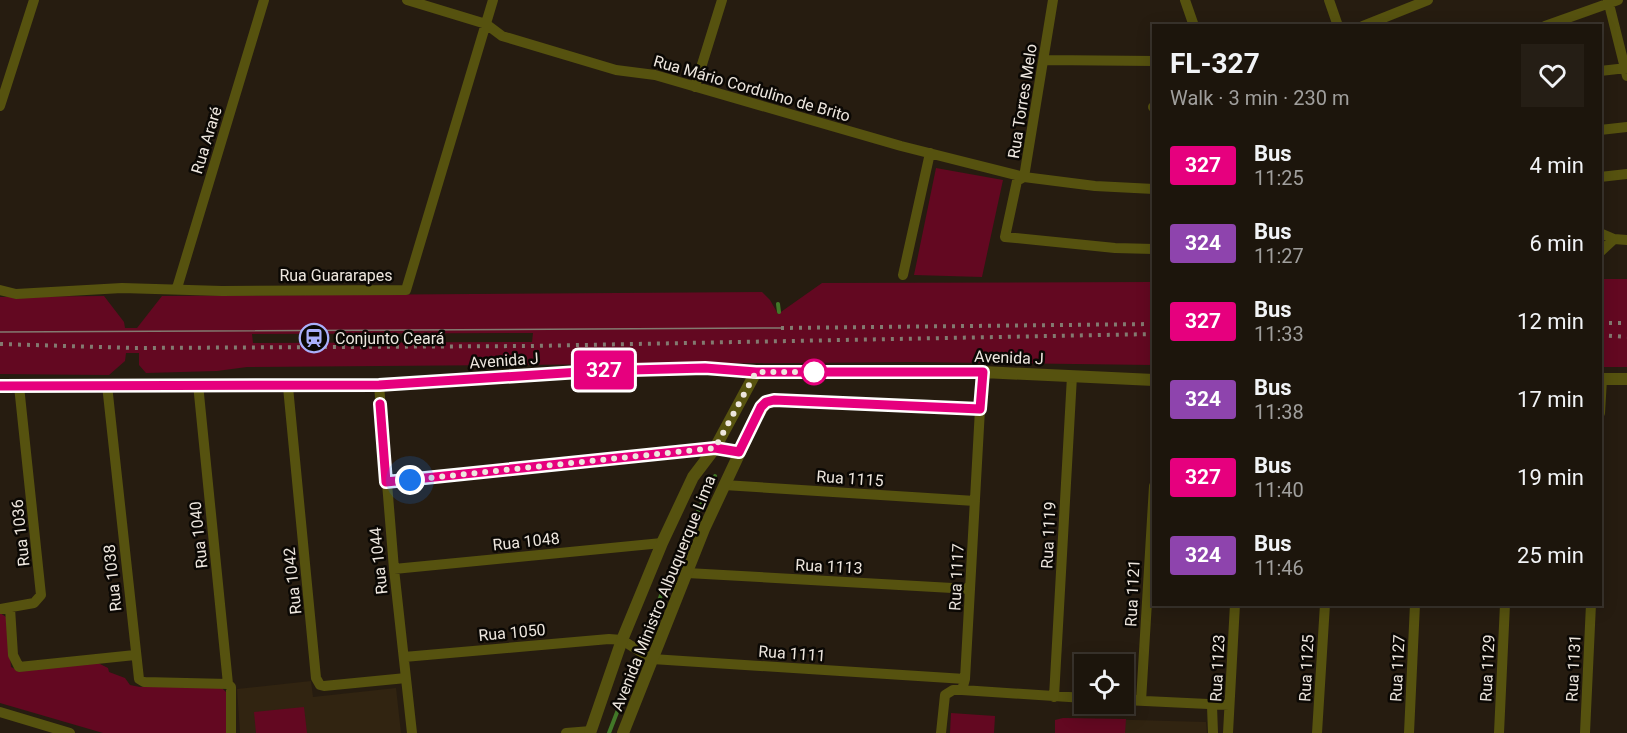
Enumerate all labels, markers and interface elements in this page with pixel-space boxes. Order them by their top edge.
street label: Rua Torres Melo [1004,42,1041,160]
button: heart [1521,44,1584,107]
text: FL-327 [1170,47,1260,80]
street label: Rua Mário Cordulino de Brito [651,51,852,126]
text: Walk · 3 min · 230 m [1170,86,1349,110]
street label: Rua Araré [187,104,226,176]
text: Bus [1254,141,1292,166]
text: 327 [1185,153,1221,177]
text: 4 min [1529,153,1584,178]
text: 11:25 [1254,166,1304,190]
text: Bus [1254,219,1292,244]
text: 324 [1185,231,1221,255]
text: 6 min [1529,231,1584,256]
text: 11:27 [1254,244,1304,268]
street label: Rua Guararapes [279,266,393,285]
text: Bus [1254,297,1292,322]
text: 327 [1185,309,1221,333]
text: 12 min [1517,309,1584,334]
station icon: Conjunto Ceará [298,322,330,354]
text: 11:33 [1254,322,1304,346]
place label: Conjunto Ceará [335,329,444,348]
street label: Avenida J [974,347,1044,368]
street label: Avenida J [469,349,539,372]
line badge: 327 [570,350,638,389]
text: 327 [586,358,622,382]
unlabelled marker [801,359,827,385]
text: Bus [1254,375,1292,400]
text: 324 [1185,387,1221,411]
text: 17 min [1517,387,1584,412]
text: 11:38 [1254,400,1304,424]
text: Bus [1254,453,1292,478]
your location [395,465,425,495]
text: 327 [1185,465,1221,489]
text: 19 min [1517,465,1584,490]
street label: Rua 1115 [816,467,884,490]
street label: Avenida Ministro Albuquerque Lima [607,473,720,714]
text: 11:40 [1254,478,1304,502]
street label: Rua 1036 [8,498,33,567]
street label: Rua 1040 [186,500,211,569]
street label: Rua 1119 [1037,501,1060,569]
street label: Rua 1044 [366,526,391,595]
street label: Rua 1048 [492,529,561,554]
text: Bus [1254,531,1292,556]
street label: Rua 1038 [100,543,125,612]
street label: Rua 1117 [945,543,968,611]
text: 324 [1185,543,1221,567]
text: 25 min [1517,543,1584,568]
street label: Rua 1042 [280,546,305,615]
street label: Rua 1113 [795,555,863,578]
text: 11:46 [1254,556,1304,580]
street label: Rua 1121 [1121,559,1144,627]
street label: Rua 1050 [478,620,546,645]
street label: Rua 1123 [1206,634,1229,702]
street label: Rua 1125 [1295,634,1318,702]
street label: Rua 1127 [1386,634,1409,702]
street label: Rua 1129 [1476,634,1499,702]
street label: Rua 1131 [1562,634,1585,702]
street label: Rua 1111 [758,642,826,665]
map controls [1074,654,1134,714]
button: locate [1074,654,1134,714]

